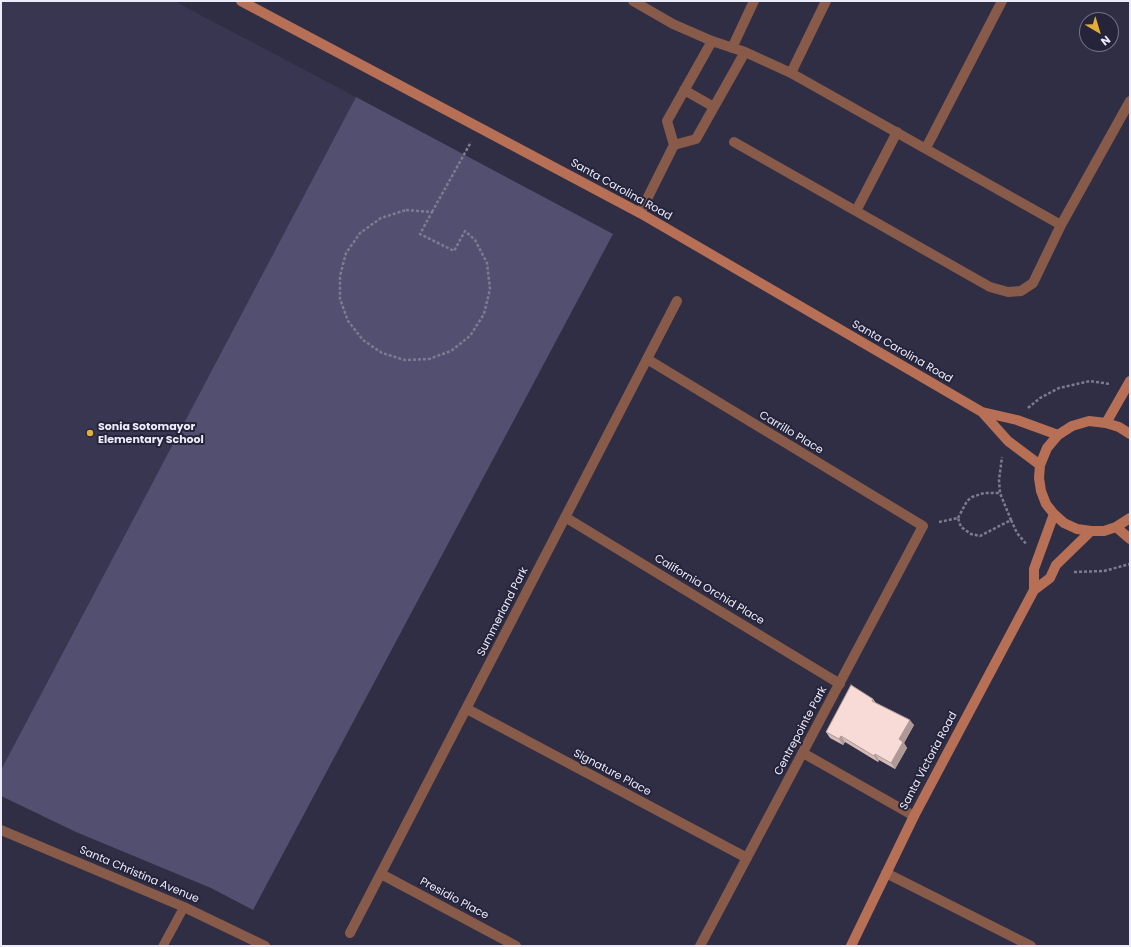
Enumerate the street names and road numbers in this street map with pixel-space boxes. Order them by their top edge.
street label: Santa Carolina Road [568,157,674,223]
street label: Santa Carolina Road [849,318,955,386]
street label: Carrillo Place [757,409,825,457]
street label: California Orchid Place [652,552,766,628]
street label: Summerland Park [475,565,531,659]
street label: Centrepointe Park [772,684,830,778]
street label: Santa Victoria Road [898,710,960,812]
street label: Signature Place [571,747,653,799]
street label: Santa Christina Avenue [77,844,201,906]
street label: Presidio Place [417,875,491,923]

